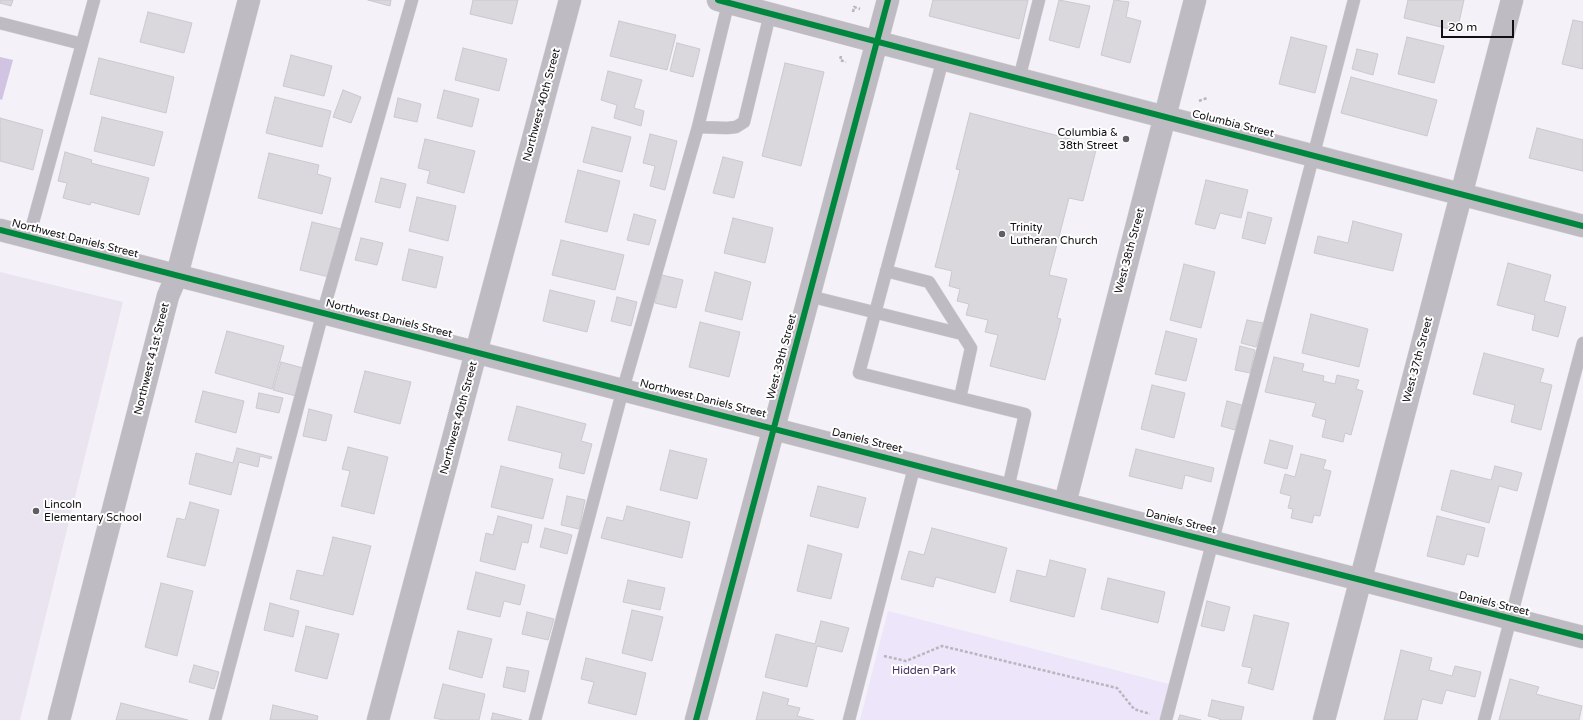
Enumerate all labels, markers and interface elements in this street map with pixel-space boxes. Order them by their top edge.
scale bar [1443,12,1516,38]
text: 20 m [1448,20,1477,34]
street label: Northwest 40th Street [521,47,563,163]
street label: Columbia Street [1191,107,1275,141]
place label: Columbia & 38th Street [1058,126,1118,152]
marker: Columbia & 38th Street [1121,134,1131,144]
street label: West 38th Street [1112,207,1148,295]
street label: Northwest Daniels Street [10,217,140,261]
place label: Trinity Lutheran Church [1010,221,1098,247]
marker: Trinity Lutheran Church [997,229,1007,239]
street label: Northwest Daniels Street [324,297,454,341]
street label: Northwest 41st Street [132,302,172,416]
street label: West 39th Street [764,313,800,401]
street label: West 37th Street [1400,316,1436,404]
street label: Northwest 40th Street [438,360,480,476]
street label: Northwest Daniels Street [638,377,768,421]
street label: Daniels Street [830,426,904,456]
place label: Lincoln Elementary School [44,498,142,524]
marker: Lincoln Elementary School [31,506,41,516]
street label: Daniels Street [1144,507,1218,537]
street label: Daniels Street [1457,589,1531,619]
park label: Hidden Park [892,664,956,678]

